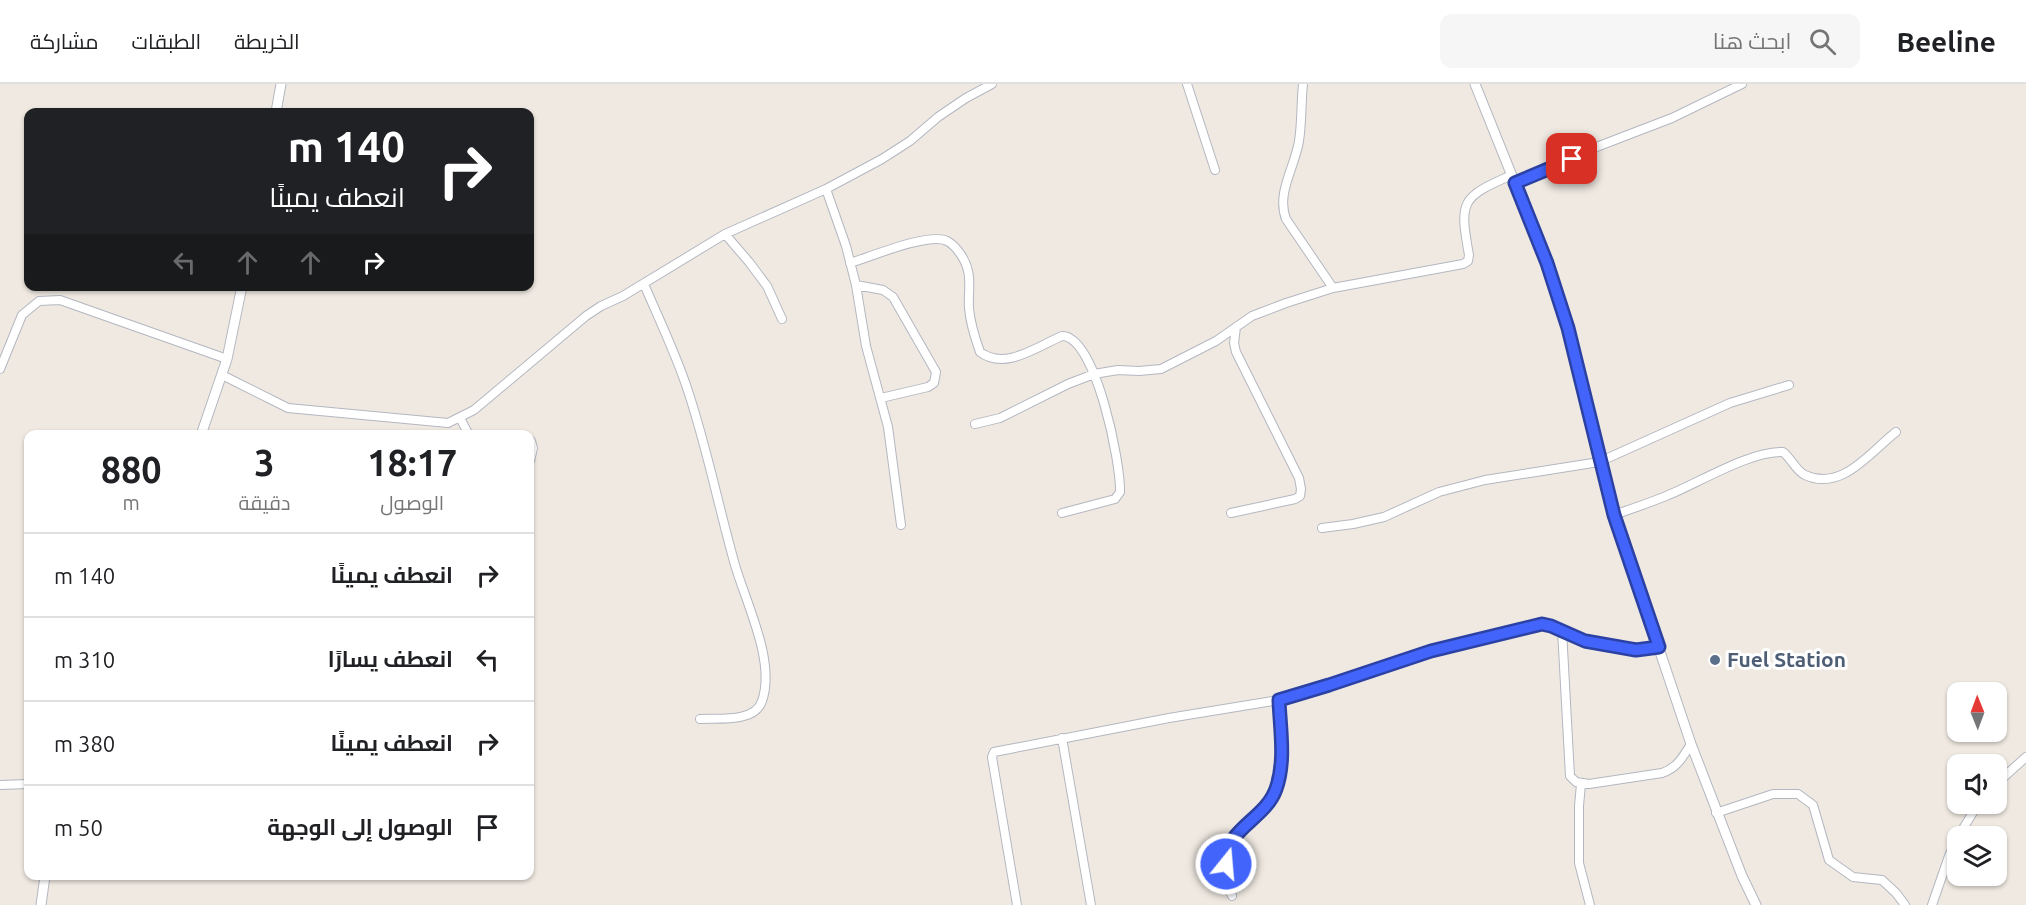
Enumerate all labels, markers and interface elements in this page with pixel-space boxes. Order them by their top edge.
search box [1440,14,1860,68]
icon: search [1806,25,1839,58]
text: Beeline [1896,26,1996,57]
text: ابحث هنا [1713,28,1791,53]
text: مشاركة [30,29,99,53]
text: الطبقات [132,29,201,53]
text: الخريطة [234,29,300,53]
text: 140 m [288,123,405,170]
icon: right [426,132,504,210]
pin [1546,133,1597,184]
icon: arrive [1555,142,1588,175]
text: انعطف يمينًا [269,182,405,212]
icon: left [168,246,201,279]
icon: ahead [231,246,264,279]
icon: ahead [294,246,327,279]
icon: right [357,246,390,279]
text: 3 [254,442,275,483]
text: 18:17 [367,442,457,483]
text: 880 [101,449,162,490]
text: m [123,491,140,514]
text: دقيقة [238,491,290,514]
text: الوصول [380,491,444,514]
icon: right [471,559,504,592]
text: انعطف يمينًا [331,562,453,587]
text: 140 m [54,563,115,588]
icon: left [471,643,504,676]
text: انعطف يسارًا [328,646,453,671]
text: 310 m [54,647,115,672]
place label: Fuel Station [1727,647,1846,671]
marker: Fuel Station [1708,653,1722,667]
north arrow [1947,682,2007,742]
map controls [1947,682,2007,886]
icon: right [471,727,504,760]
text: انعطف يمينًا [331,730,453,755]
text: 380 m [54,731,115,756]
button: sound [1947,754,2007,814]
icon: arrive [471,811,504,844]
text: الوصول إلى الوجهة [267,814,453,839]
text: 50 m [54,815,103,840]
button: layers [1947,826,2007,886]
position arrow [1194,832,1258,896]

